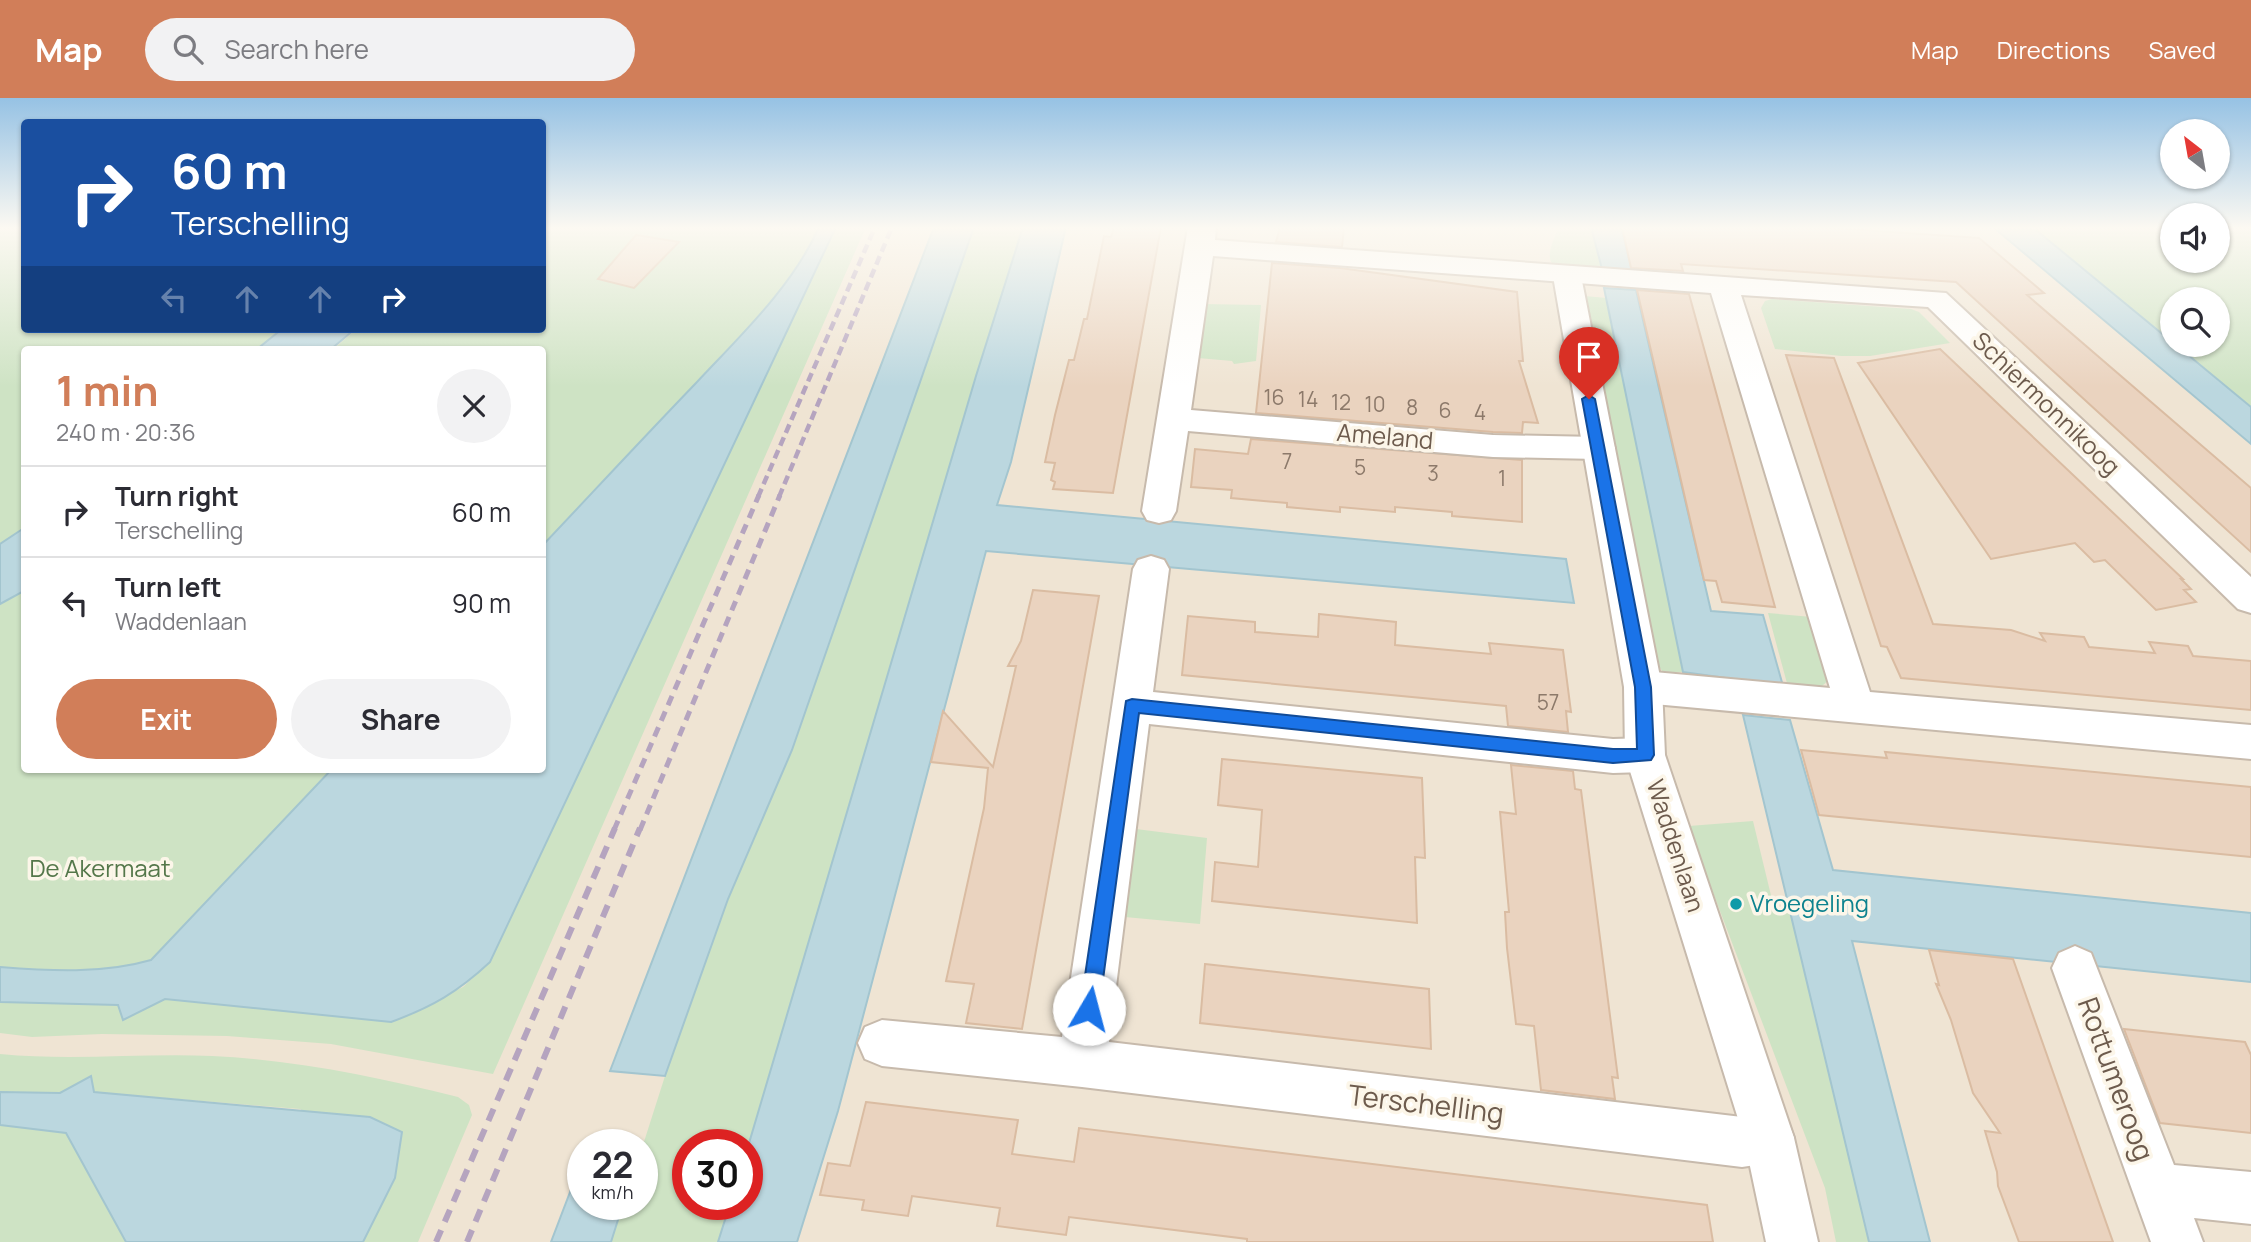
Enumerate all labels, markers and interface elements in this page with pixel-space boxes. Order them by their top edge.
search box [145,18,635,81]
text: Map [35,27,103,72]
icon: search [169,30,207,68]
text: Search here [225,31,369,67]
text: Map [1911,33,1959,66]
text: Directions [1997,33,2110,66]
text: Saved [2148,33,2216,66]
north arrow [2160,119,2230,189]
map controls [2160,119,2230,357]
text: 60 m [171,137,288,204]
icon: right [56,147,147,238]
text: Terschelling [171,201,350,245]
button: sound [2160,203,2230,273]
icon: left [155,280,193,318]
icon: ahead [228,280,266,318]
icon: ahead [301,280,339,318]
icon: right [374,280,412,318]
button: search [2160,287,2230,357]
street label: Schiermonnikoog [1966,324,2128,482]
pin [1559,327,1619,399]
icon: arrive [1570,338,1608,376]
text: 1 min [56,361,159,419]
button: close [437,369,511,443]
house number: 16 [1263,383,1285,411]
house number: 14 [1298,385,1318,413]
house number: 12 [1331,388,1351,416]
house number: 10 [1365,390,1386,418]
house number: 8 [1406,393,1418,421]
house number: 6 [1438,396,1452,424]
house number: 4 [1474,398,1486,426]
street label: Ameland [1335,415,1435,456]
text: 240 m · 20:36 [56,416,196,448]
house number: 7 [1282,447,1292,475]
house number: 5 [1354,453,1366,481]
house number: 3 [1427,459,1439,487]
house number: 1 [1498,464,1506,492]
text: Turn right [115,478,239,514]
icon: right [56,493,94,531]
text: 60 m [452,494,511,530]
text: Terschelling [115,514,243,546]
text: Turn left [115,569,222,605]
icon: left [56,584,94,622]
text: 90 m [452,585,511,621]
text: Waddenlaan [115,605,247,637]
button: Exit [56,679,277,759]
button: Share [291,679,511,759]
house number: 57 [1537,688,1559,716]
street label: Waddenlaan [1639,775,1713,916]
park label: De Akermaat [29,851,171,884]
place label: Vroegeling [1750,886,1869,919]
marker: Vroegeling [1728,896,1744,912]
position arrow [1052,972,1126,1046]
street label: Rottumeroog [2070,992,2164,1166]
street label: Terschelling [1346,1075,1506,1131]
speed limit sign: 30 [672,1129,763,1220]
text: 22 [592,1141,633,1189]
text: km/h [592,1180,633,1204]

